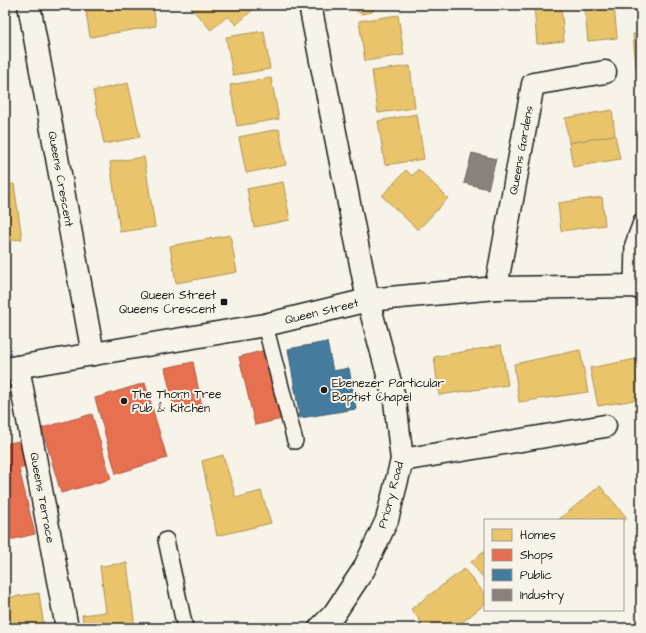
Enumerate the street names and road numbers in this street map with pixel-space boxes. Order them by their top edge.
street label: Queens Gardens [505,104,537,196]
street label: Queens Crescent [44,130,78,229]
street label: Queen Street [283,294,360,328]
street label: Queens Terrace [26,451,59,545]
street label: Priory Road [374,460,409,531]

